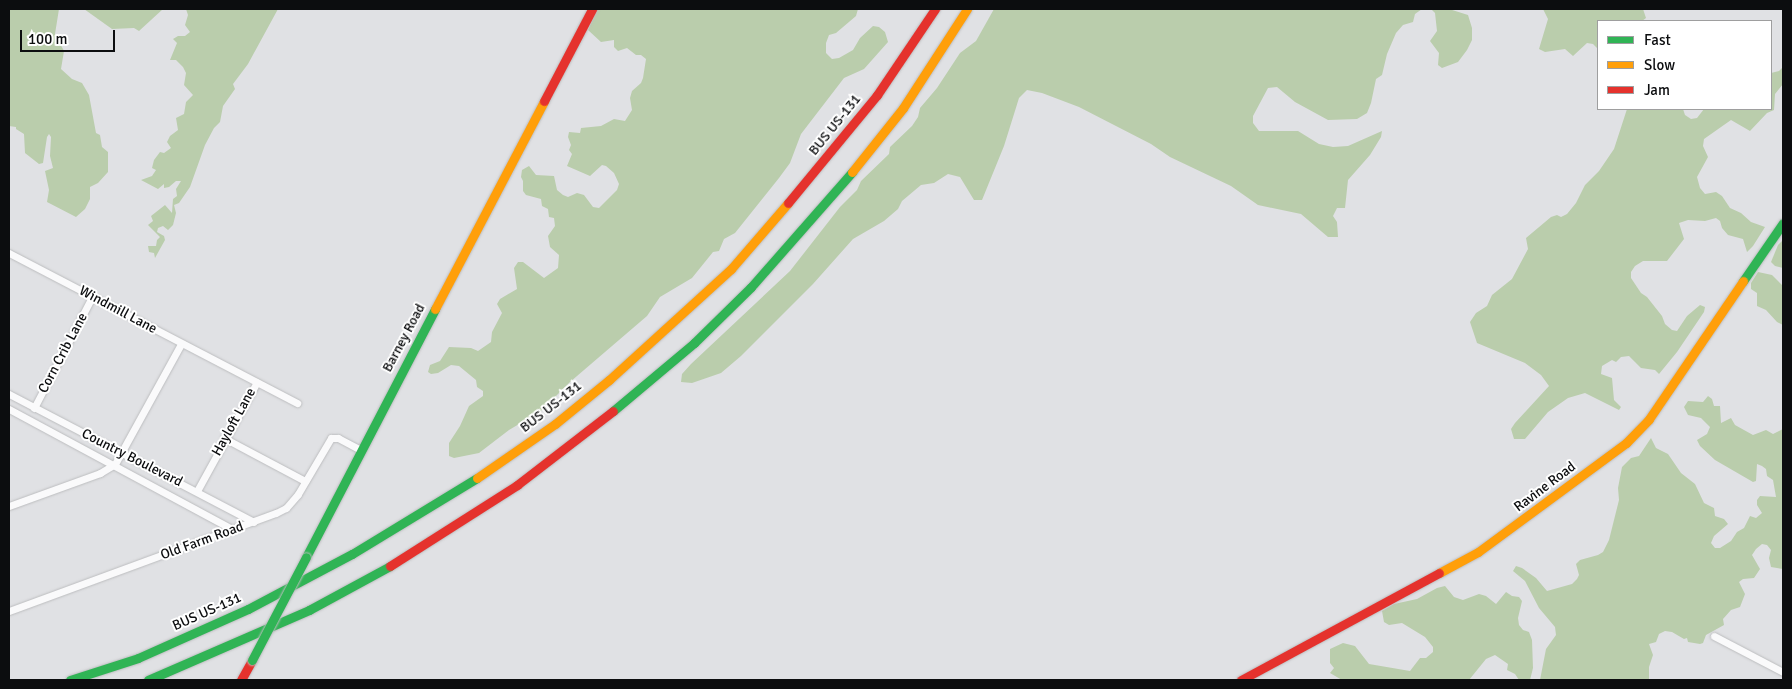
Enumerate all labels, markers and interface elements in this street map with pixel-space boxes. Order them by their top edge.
scale bar [22,20,118,52]
legend [1597,20,1772,110]
text: 100 m [28,30,68,48]
text: Fast [1644,31,1671,49]
text: Slow [1644,56,1675,74]
text: Jam [1644,81,1670,99]
street label: BUS US-131 [805,91,865,159]
street label: Windmill Lane [76,282,160,338]
street label: Barney Road [379,301,429,375]
street label: Corn Crib Lane [35,310,91,396]
street label: BUS US-131 [517,378,585,436]
street label: Hayloft Lane [208,385,260,459]
street label: Country Boulevard [79,425,185,491]
street label: Ravine Road [1511,458,1579,516]
street label: Old Farm Road [158,518,246,564]
street label: BUS US-131 [170,589,244,635]

